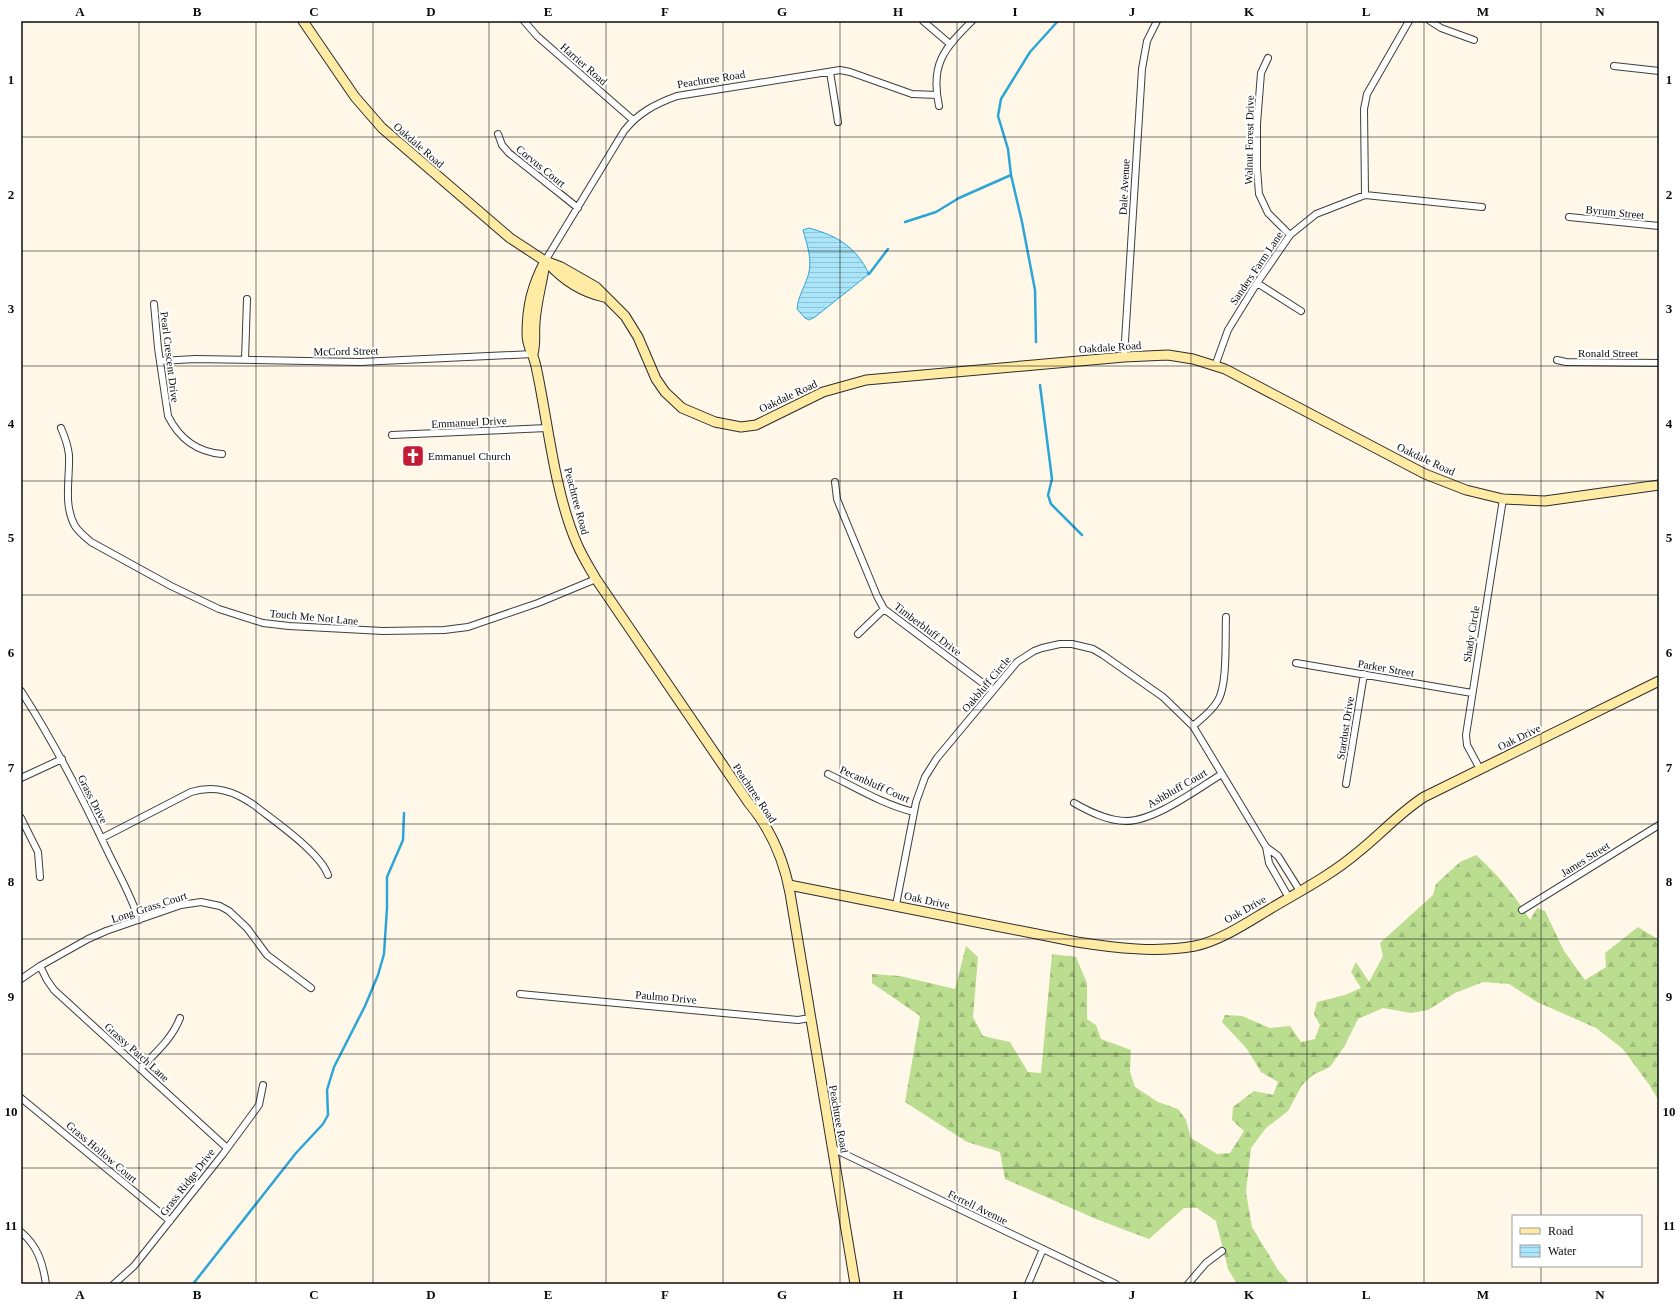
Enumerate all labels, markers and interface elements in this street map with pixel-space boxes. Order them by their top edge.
text: A [75,4,85,19]
text: B [193,4,202,19]
text: C [309,4,319,19]
text: D [426,4,436,19]
text: E [544,4,552,19]
text: F [661,4,669,19]
text: G [777,4,787,19]
text: H [893,4,903,19]
text: I [1012,4,1018,19]
text: J [1129,4,1136,19]
text: K [1244,4,1255,19]
text: L [1362,4,1371,19]
text: M [1477,4,1489,19]
text: N [1595,4,1605,19]
street label: Harrier Road [558,41,610,88]
street label: Peachtree Road [676,68,746,90]
text: 1 [8,72,14,87]
text: 1 [1666,72,1672,87]
street label: Walnut Forest Drive [1242,95,1256,185]
street label: Oakdale Road [391,120,447,170]
street label: Corvus Court [514,143,568,189]
street label: Dale Avenue [1117,158,1131,215]
text: 2 [8,187,14,202]
text: 2 [1666,187,1672,202]
street label: Byrum Street [1585,203,1645,221]
street label: Sanders Farm Lane [1227,229,1285,307]
text: 3 [8,301,15,316]
text: 3 [1666,301,1673,316]
street label: Pearl Crescent Drive [158,311,182,403]
street label: Oakdale Road [1078,339,1142,355]
street label: McCord Street [313,344,379,358]
street label: Ronald Street [1578,347,1638,359]
street label: Oakdale Road [757,377,819,415]
street label: Emmanuel Drive [431,414,507,430]
text: 4 [8,416,15,431]
text: 4 [1666,416,1673,431]
street label: Oakdale Road [1395,440,1457,478]
church icon: Emmanuel Church [400,443,426,469]
place label: Emmanuel Church [428,450,511,462]
street label: Peachtree Road [562,466,592,536]
text: 5 [8,530,15,545]
text: 5 [1666,530,1673,545]
street label: Timberbluff Drive [892,600,964,658]
street label: Shady Circle [1461,605,1481,663]
street label: Touch Me Not Lane [269,607,359,627]
text: 6 [8,645,15,660]
text: 6 [1666,645,1673,660]
street label: Oakbluff Circle [959,654,1013,714]
street label: Parker Street [1357,657,1415,679]
street label: Stardust Drive [1334,695,1356,760]
street label: Oak Drive [1496,721,1542,753]
text: 7 [8,760,15,775]
text: 7 [1666,760,1673,775]
street label: Peachtree Road [731,761,779,825]
street label: Pecanbluff Court [838,763,912,805]
street label: Ashbluff Court [1145,766,1209,810]
street label: Grass Drive [76,773,110,825]
street label: James Street [1558,839,1612,879]
text: 8 [8,874,15,889]
text: 8 [1666,874,1673,889]
street label: Long Grass Court [110,889,188,925]
street label: Oak Drive [903,889,951,911]
street label: Oak Drive [1222,893,1268,925]
street label: Paulmo Drive [635,988,697,1006]
text: 9 [8,989,15,1004]
text: 9 [1666,989,1673,1004]
street label: Grassy Patch Lane [102,1020,172,1084]
street label: Peachtree Road [827,1084,851,1154]
text: 10 [5,1104,18,1119]
text: 10 [1663,1104,1676,1119]
street label: Grass Hollow Court [64,1119,140,1185]
street label: Grass Ridge Drive [157,1146,217,1218]
street label: Ferrell Avenue [946,1187,1010,1227]
legend [1512,1215,1642,1267]
text: 11 [5,1218,17,1233]
text: 11 [1663,1218,1675,1233]
text: Road [1548,1224,1573,1238]
text: Water [1548,1244,1576,1258]
text: A [75,1287,85,1302]
text: B [193,1287,202,1302]
text: C [309,1287,319,1302]
text: D [426,1287,436,1302]
text: E [544,1287,552,1302]
text: F [661,1287,669,1302]
text: G [777,1287,787,1302]
text: H [893,1287,903,1302]
text: I [1012,1287,1018,1302]
text: J [1129,1287,1136,1302]
text: K [1244,1287,1255,1302]
text: L [1362,1287,1371,1302]
text: M [1477,1287,1489,1302]
text: N [1595,1287,1605,1302]

